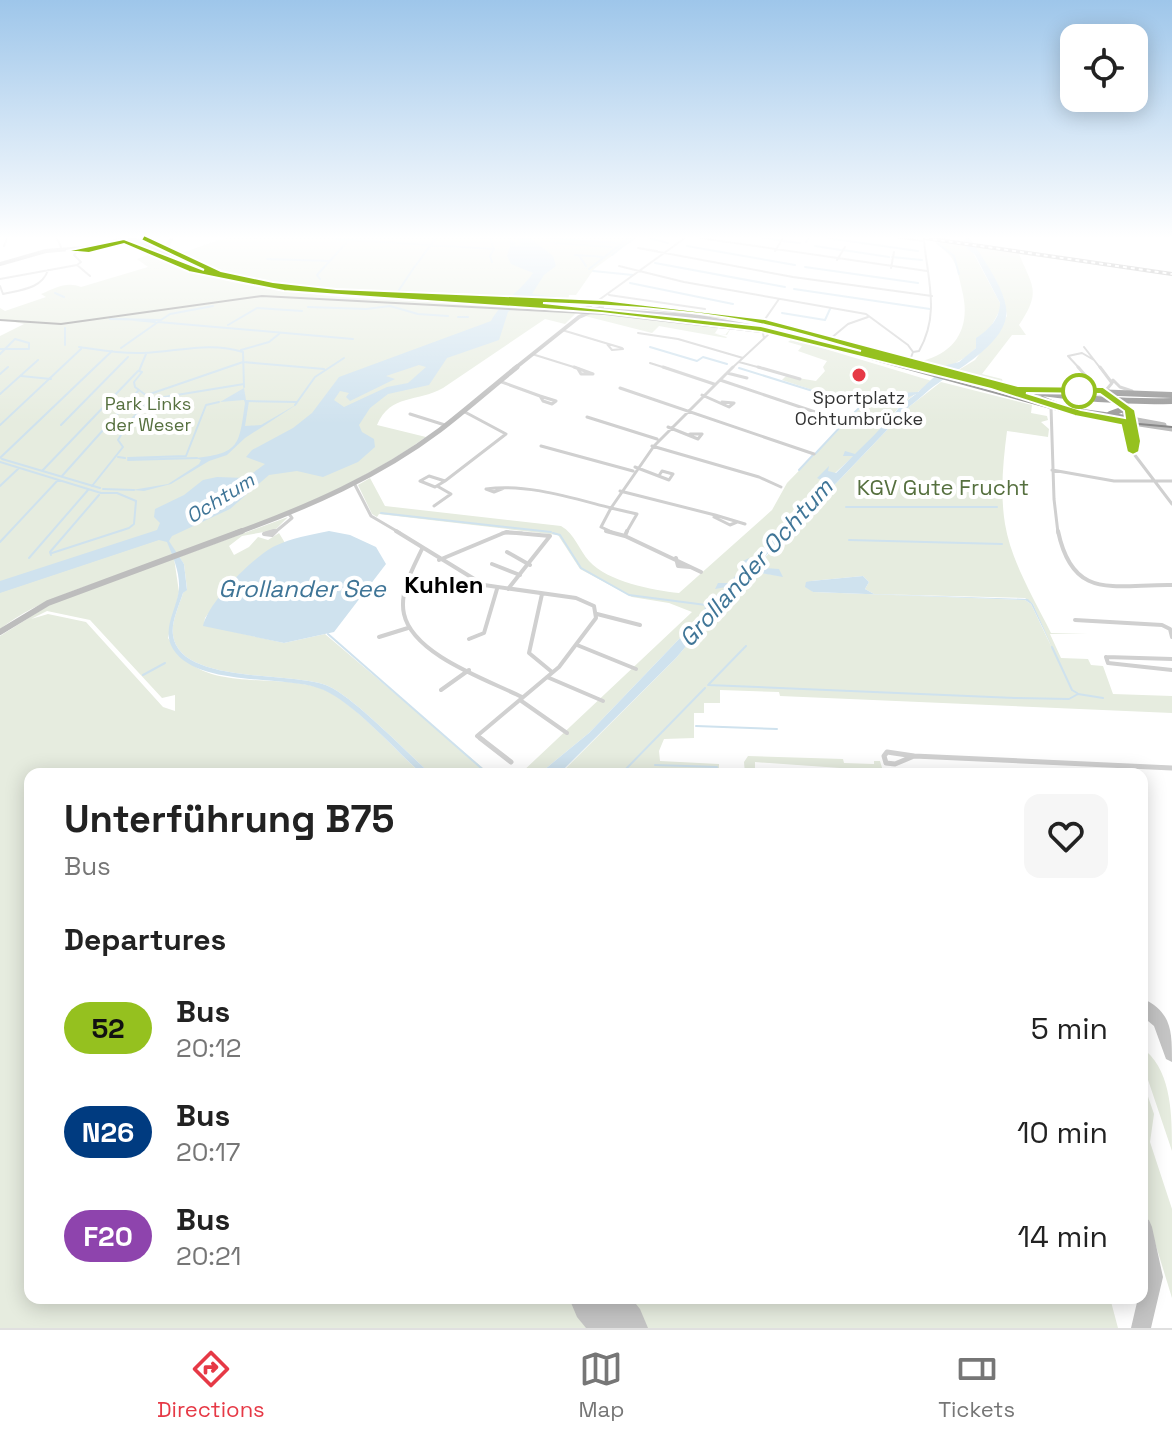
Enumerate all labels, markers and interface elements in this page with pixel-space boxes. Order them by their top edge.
map controls [1060,24,1148,112]
button: locate [1060,24,1148,112]
marker: Sportplatz Ochtumbrücke [850,366,868,384]
unlabelled marker [1062,374,1096,408]
place label: Sportplatz Ochtumbrücke [795,386,923,430]
park label: Park Links der Weser [105,392,192,436]
water label: Ochtum [181,466,260,529]
water label: Grollander Ochtum [672,471,840,653]
park label: KGV Gute Frucht [857,473,1029,501]
district label: Kuhlen [404,569,484,600]
water label: Grollander See [218,573,387,604]
button: heart [1024,794,1108,878]
text: Unterführung B75 [64,795,394,843]
text: Bus [64,849,111,883]
text: Departures [64,920,226,959]
text: Bus [176,992,230,1031]
text: 5 min [1031,1009,1108,1048]
text: 52 [91,1010,125,1046]
text: 20:12 [176,1031,241,1065]
text: Bus [176,1096,230,1135]
text: 10 min [1017,1113,1108,1152]
text: N26 [82,1114,134,1150]
text: 20:17 [176,1135,240,1169]
text: Bus [176,1200,230,1239]
text: 14 min [1017,1217,1108,1256]
text: F20 [83,1218,133,1254]
text: 20:21 [176,1239,241,1273]
tab: Directions [157,1347,265,1423]
tab: Map [579,1347,624,1423]
tab: Tickets [938,1347,1015,1423]

